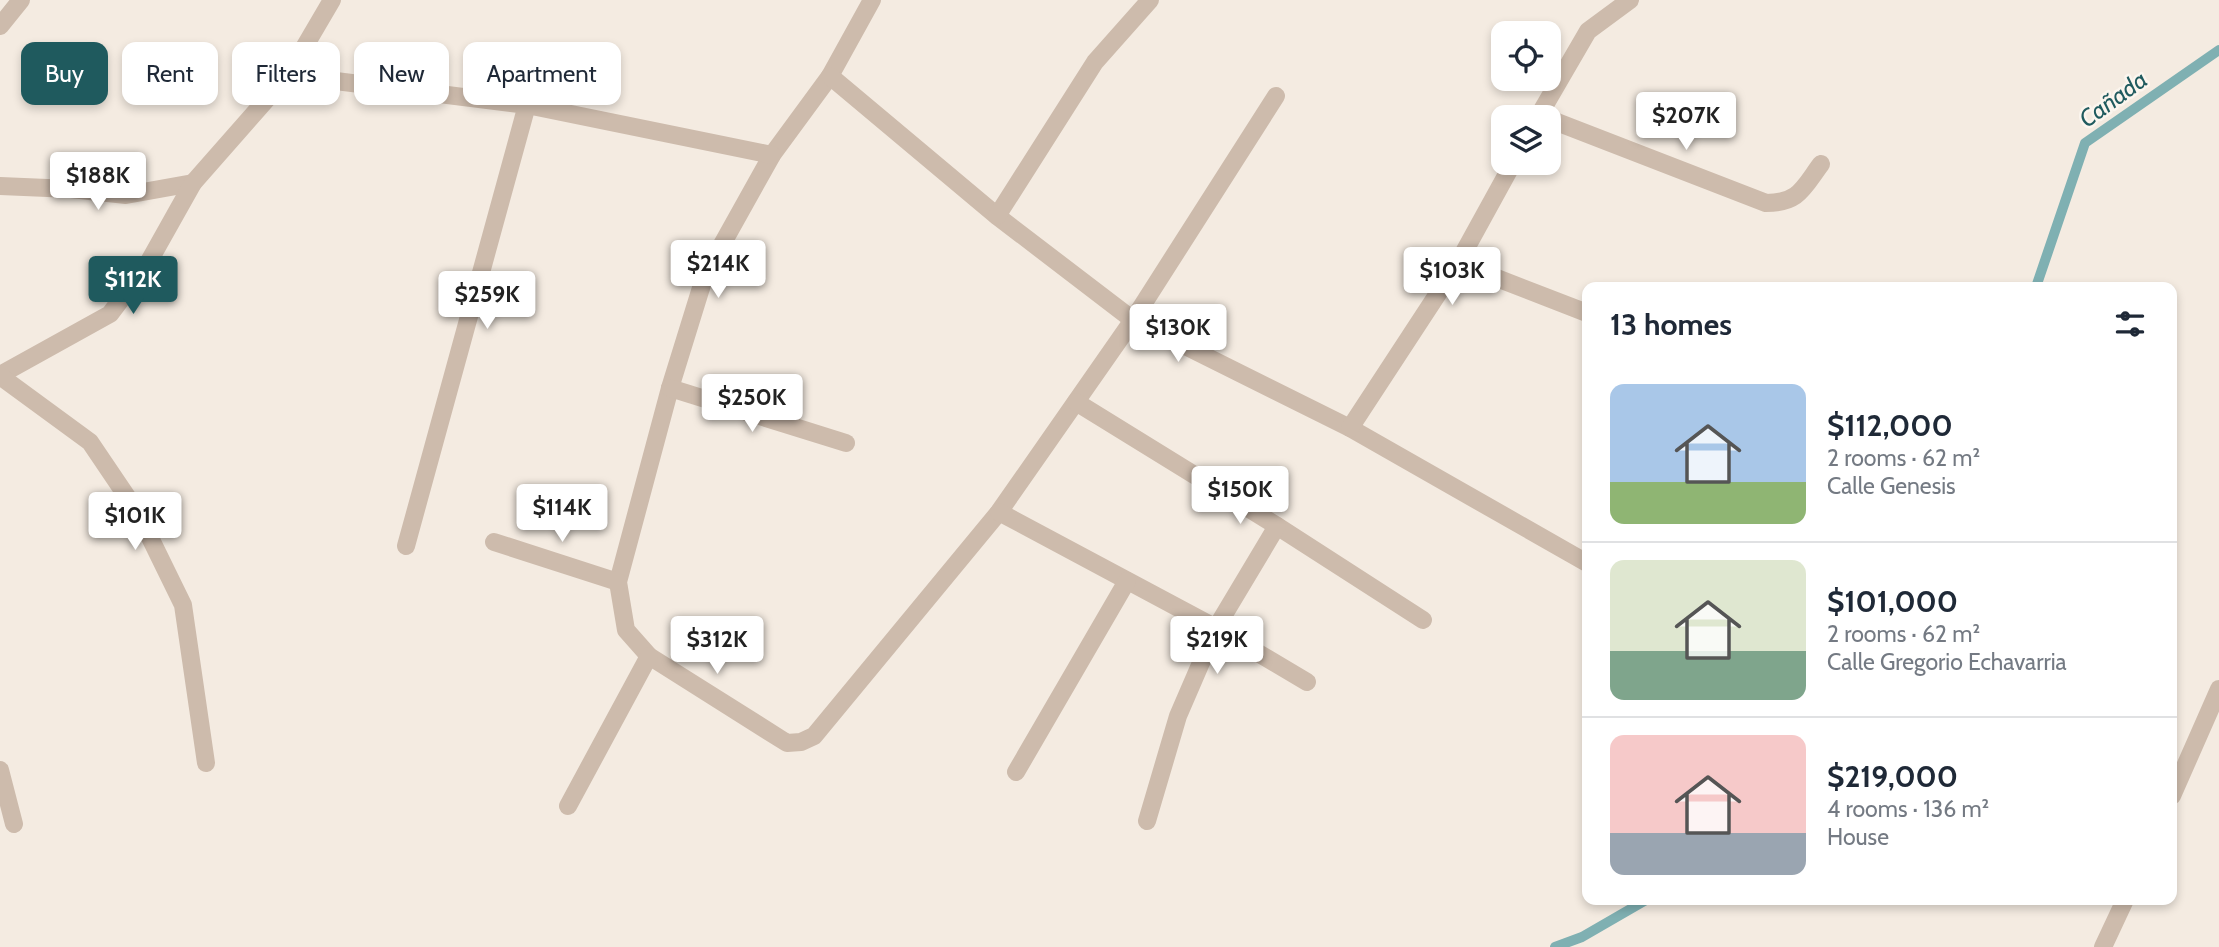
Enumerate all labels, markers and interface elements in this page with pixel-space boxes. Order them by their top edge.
map controls [1491,21,1561,175]
button: locate [1491,21,1561,91]
chip: Buy [21,42,108,105]
chip: Rent [122,42,218,105]
chip: Filters [232,42,340,105]
chip: New [354,42,449,105]
chip: Apartment [463,42,621,105]
water label: Cañada [2073,65,2153,133]
pin: $207K [1637,92,1735,152]
text: $207K [1652,101,1720,129]
button: layers [1491,105,1561,175]
pin: $188K [49,152,147,212]
text: $188K [66,161,130,189]
pin: $214K [669,240,767,300]
pin: $103K [1403,247,1501,307]
text: $214K [687,249,749,277]
pin: $112K [84,256,182,316]
text: $103K [1420,256,1484,284]
text: $112K [105,265,161,293]
pin: $259K [438,272,536,331]
text: $259K [454,280,520,308]
pin: $130K [1129,304,1227,364]
icon: filters [2111,305,2149,343]
text: 13 homes [1610,306,1732,343]
text: $130K [1146,313,1210,341]
pin: $250K [703,374,801,434]
text: $250K [718,383,786,411]
text: $112,000 [1827,407,1953,444]
icon: home [1666,412,1750,496]
text: 2 rooms · 62 m² [1827,444,1980,472]
pin: $150K [1191,466,1289,526]
text: Calle Genesis [1827,472,1956,500]
text: $150K [1208,475,1272,503]
pin: $114K [513,484,611,544]
pin: $101K [86,492,184,552]
text: $114K [532,493,592,521]
text: $101K [105,501,165,529]
text: $101,000 [1827,583,1958,620]
icon: home [1666,588,1750,672]
pin: $312K [668,616,766,676]
pin: $219K [1168,616,1266,676]
text: 2 rooms · 62 m² [1827,620,1980,648]
text: $312K [687,625,747,653]
text: $219K [1186,625,1248,653]
text: Calle Gregorio Echavarria [1827,648,2067,676]
text: $219,000 [1827,758,1958,795]
icon: home [1666,763,1750,847]
text: 4 rooms · 136 m² [1827,795,1989,823]
text: House [1827,823,1889,851]

